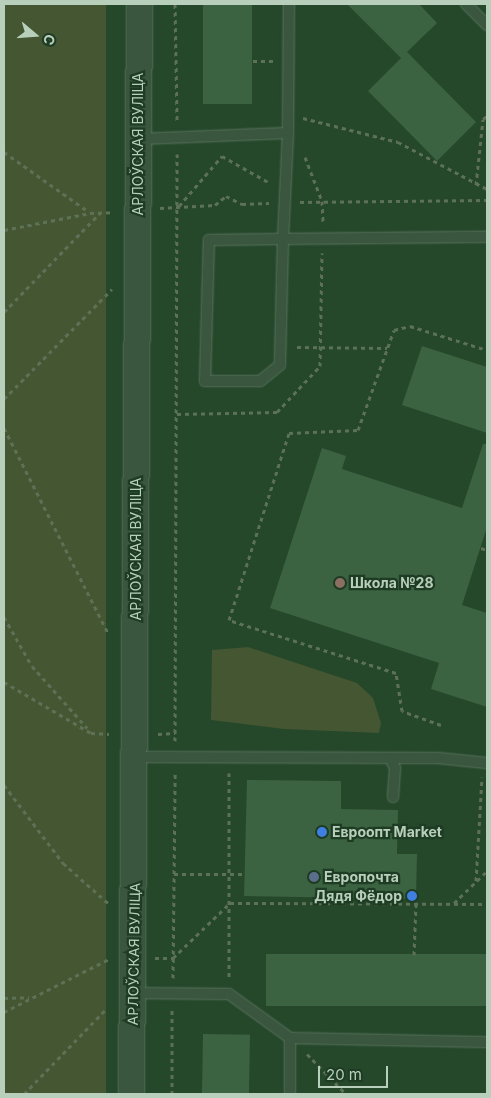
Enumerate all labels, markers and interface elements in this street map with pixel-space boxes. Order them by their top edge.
north arrow [10,10,60,60]
text: С [40,32,59,47]
street label: АРЛОЎСКАЯ ВУЛІЦА [130,73,146,215]
street label: АРЛОЎСКАЯ ВУЛІЦА [128,478,144,620]
place label: Школа №28 [350,575,434,591]
marker: Школа №28 [334,577,346,589]
place label: Евроопт Market [332,824,442,840]
marker: Евроопт Market [316,826,328,838]
place label: Европочта [324,869,399,885]
marker: Европочта [308,871,320,883]
street label: АРЛОЎСКАЯ ВУЛІЦА [124,882,144,1026]
place label: Дядя Фёдор [314,888,402,904]
marker: Дядя Фёдор [406,890,418,902]
scale bar [321,1056,391,1088]
text: 20 m [326,1065,362,1084]

